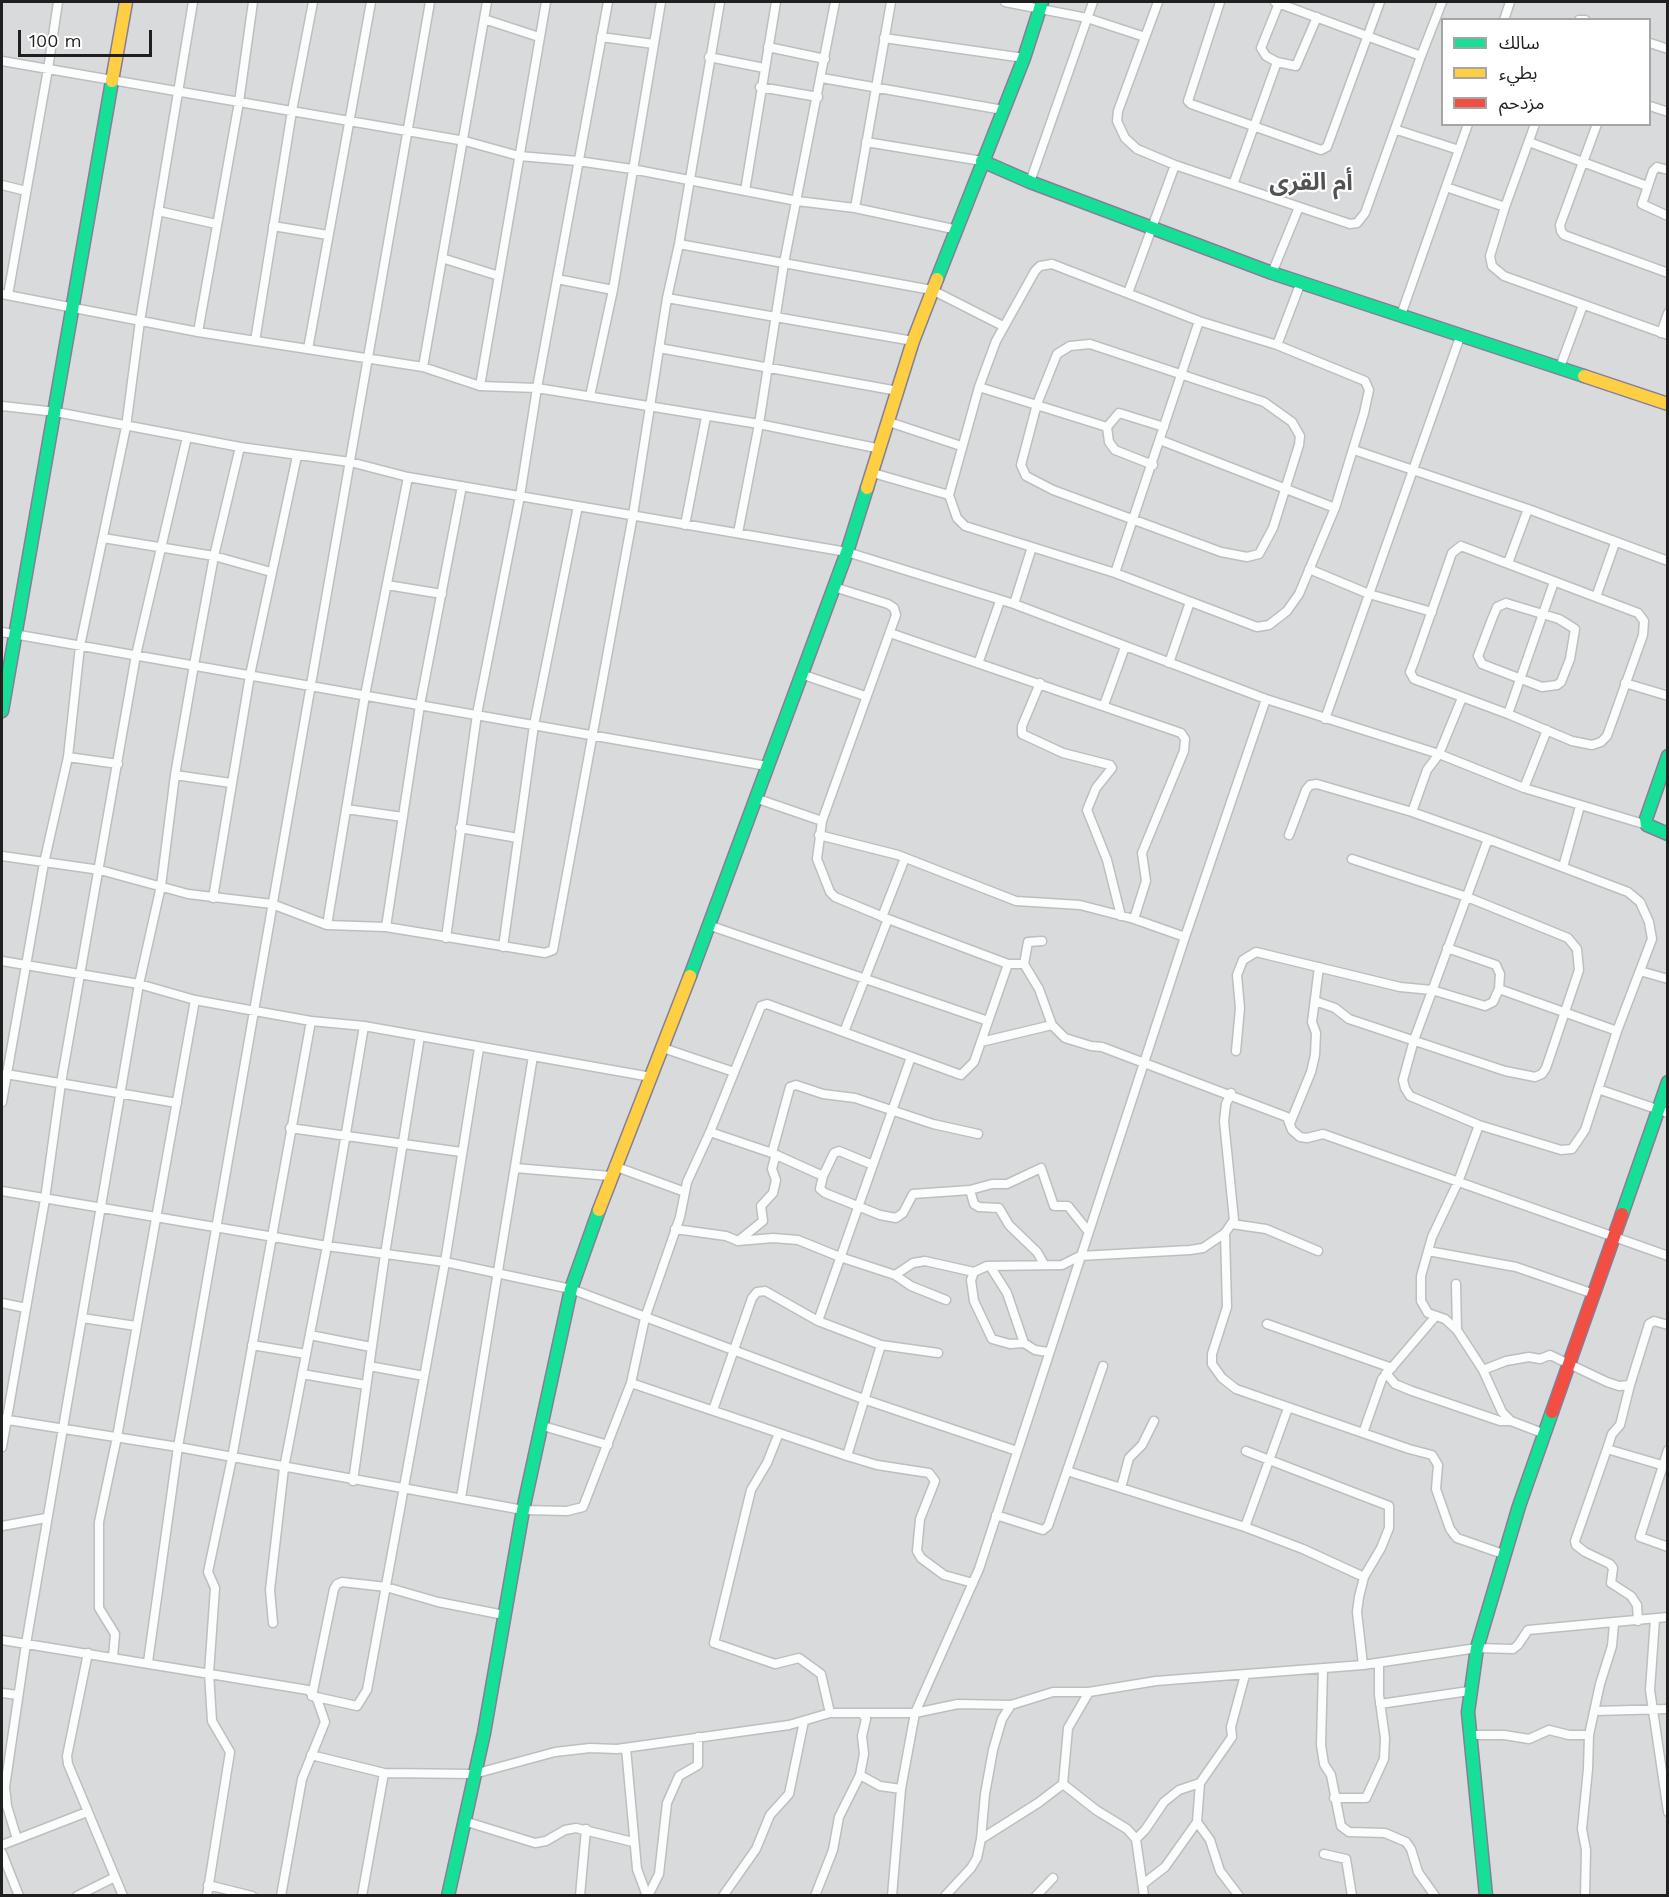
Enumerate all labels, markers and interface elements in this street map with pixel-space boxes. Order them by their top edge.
scale bar [21,18,154,56]
legend [1441,18,1651,126]
text: 100 m [29,30,82,51]
text: سالك [1499,32,1540,53]
text: بطيء [1499,62,1537,83]
text: مزدحم [1499,92,1544,113]
district label: أم القرى [1269,169,1353,197]

